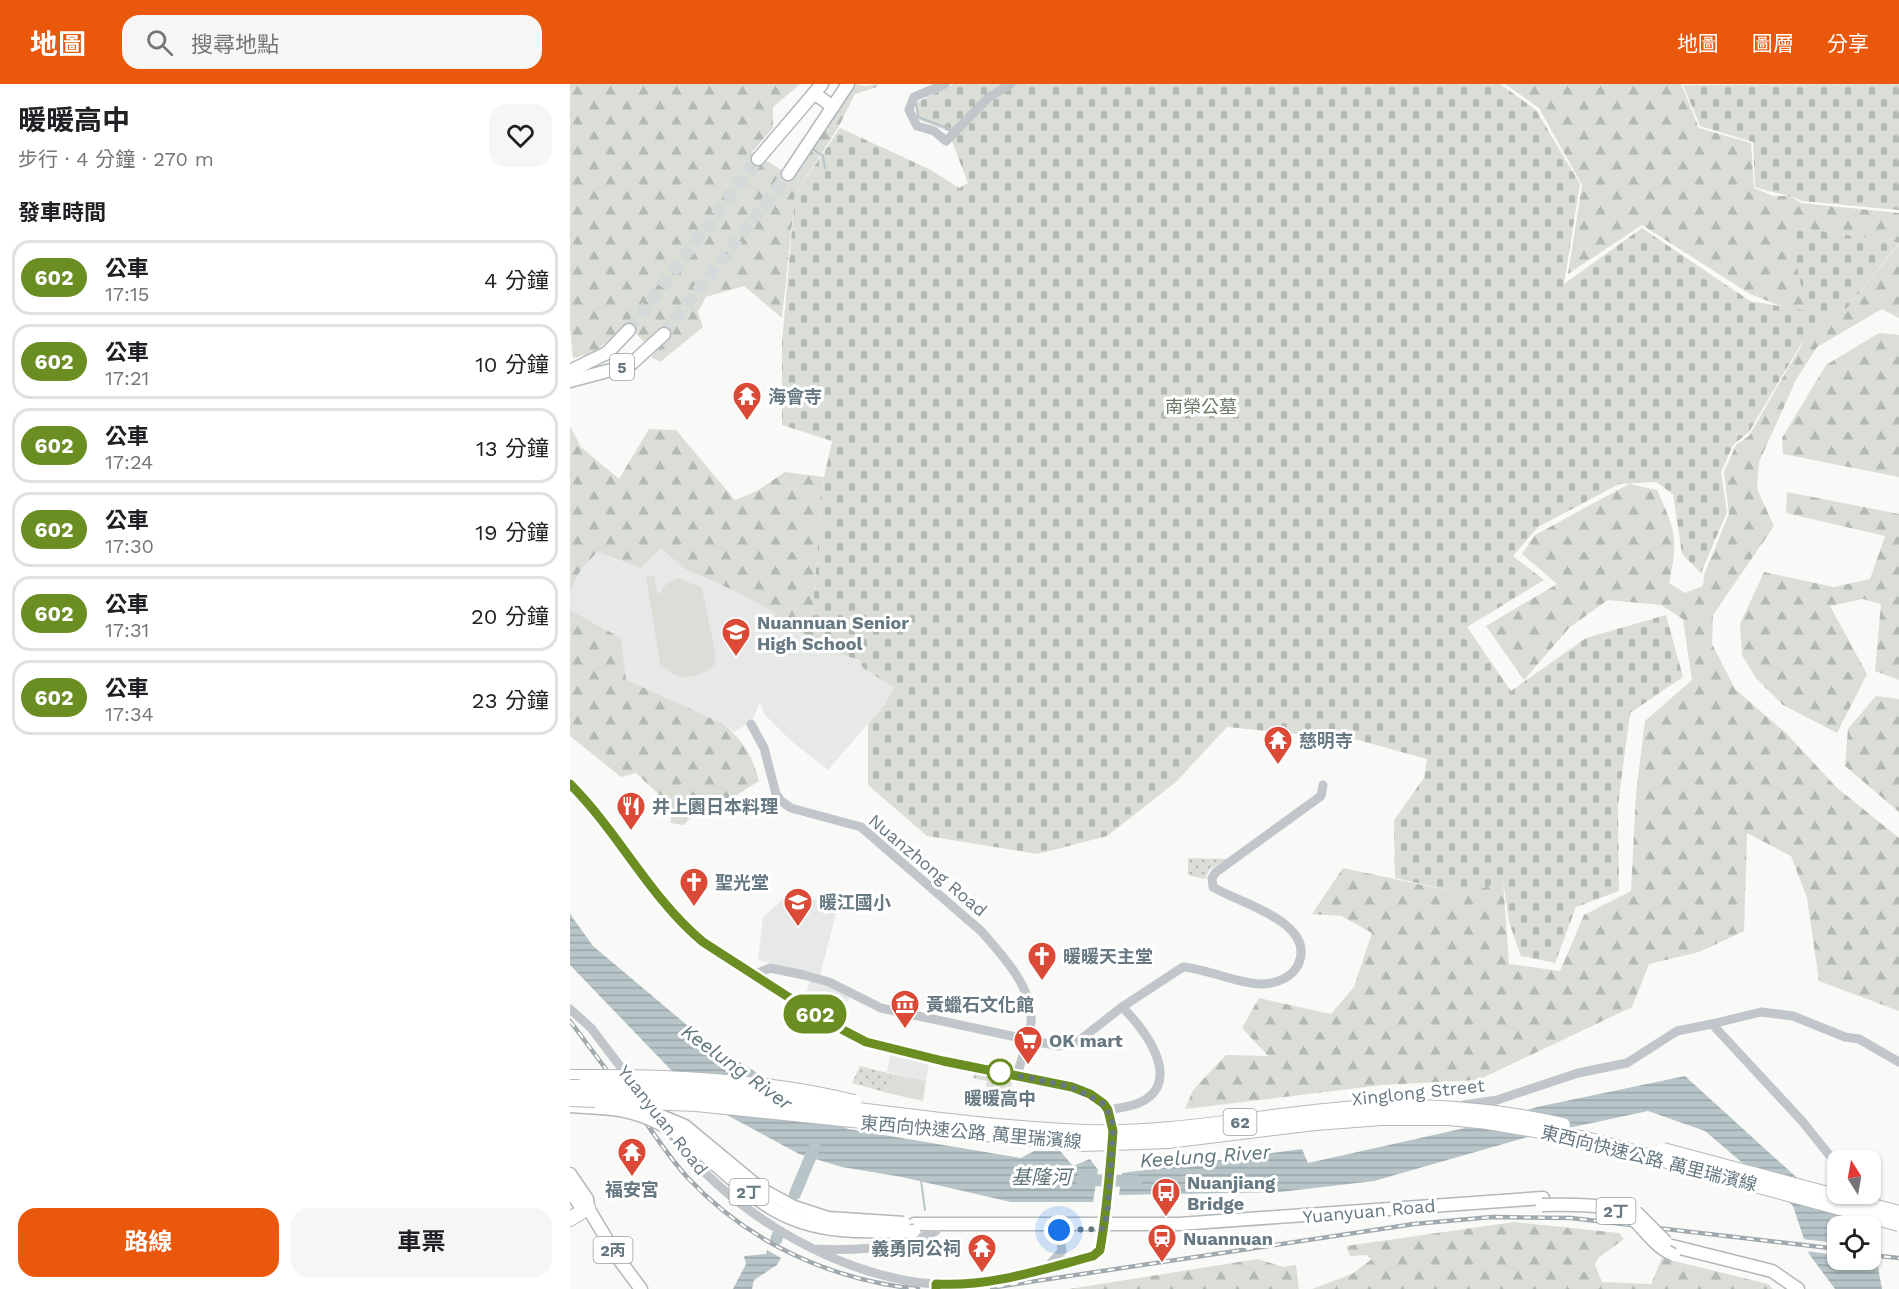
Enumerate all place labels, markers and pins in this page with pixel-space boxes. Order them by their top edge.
temple icon: 海會寺 [731,380,763,422]
place label: 海會寺 [768,386,822,407]
place label: Nuannuan Senior High School [757,612,909,654]
school or university icon: Nuannuan Senior High School [720,616,752,658]
temple icon: 慈明寺 [1262,724,1294,766]
place label: 慈明寺 [1299,730,1353,751]
restaurant icon: 井上園日本料理 [615,790,647,832]
place label: 井上園日本料理 [652,796,778,817]
church icon: 聖光堂 [678,866,710,908]
place label: 聖光堂 [715,872,769,893]
school or university icon: 暖江國小 [782,886,814,928]
place label: 暖江國小 [819,892,891,913]
church icon: 暖暖天主堂 [1026,940,1058,982]
place label: 暖暖天主堂 [1063,946,1153,967]
museum icon: 黃蠟石文化館 [889,988,921,1030]
place label: 黃蠟石文化館 [926,994,1034,1015]
supermarket icon: OK mart [1012,1024,1044,1066]
place label: OK mart [1049,1030,1123,1051]
marker: 暖暖高中 [987,1059,1013,1085]
place label: 暖暖高中 [964,1088,1036,1109]
temple icon: 福安宮 [616,1136,648,1178]
place label: Nuanjiang Bridge [1187,1172,1276,1214]
bus stop icon: Nuanjiang Bridge [1150,1176,1182,1218]
place label: 福安宮 [605,1179,659,1200]
station icon: Nuannuan [1146,1222,1178,1264]
place label: Nuannuan [1183,1228,1273,1249]
temple icon: 義勇同公祠 [966,1232,998,1274]
place label: 義勇同公祠 [871,1238,961,1259]

